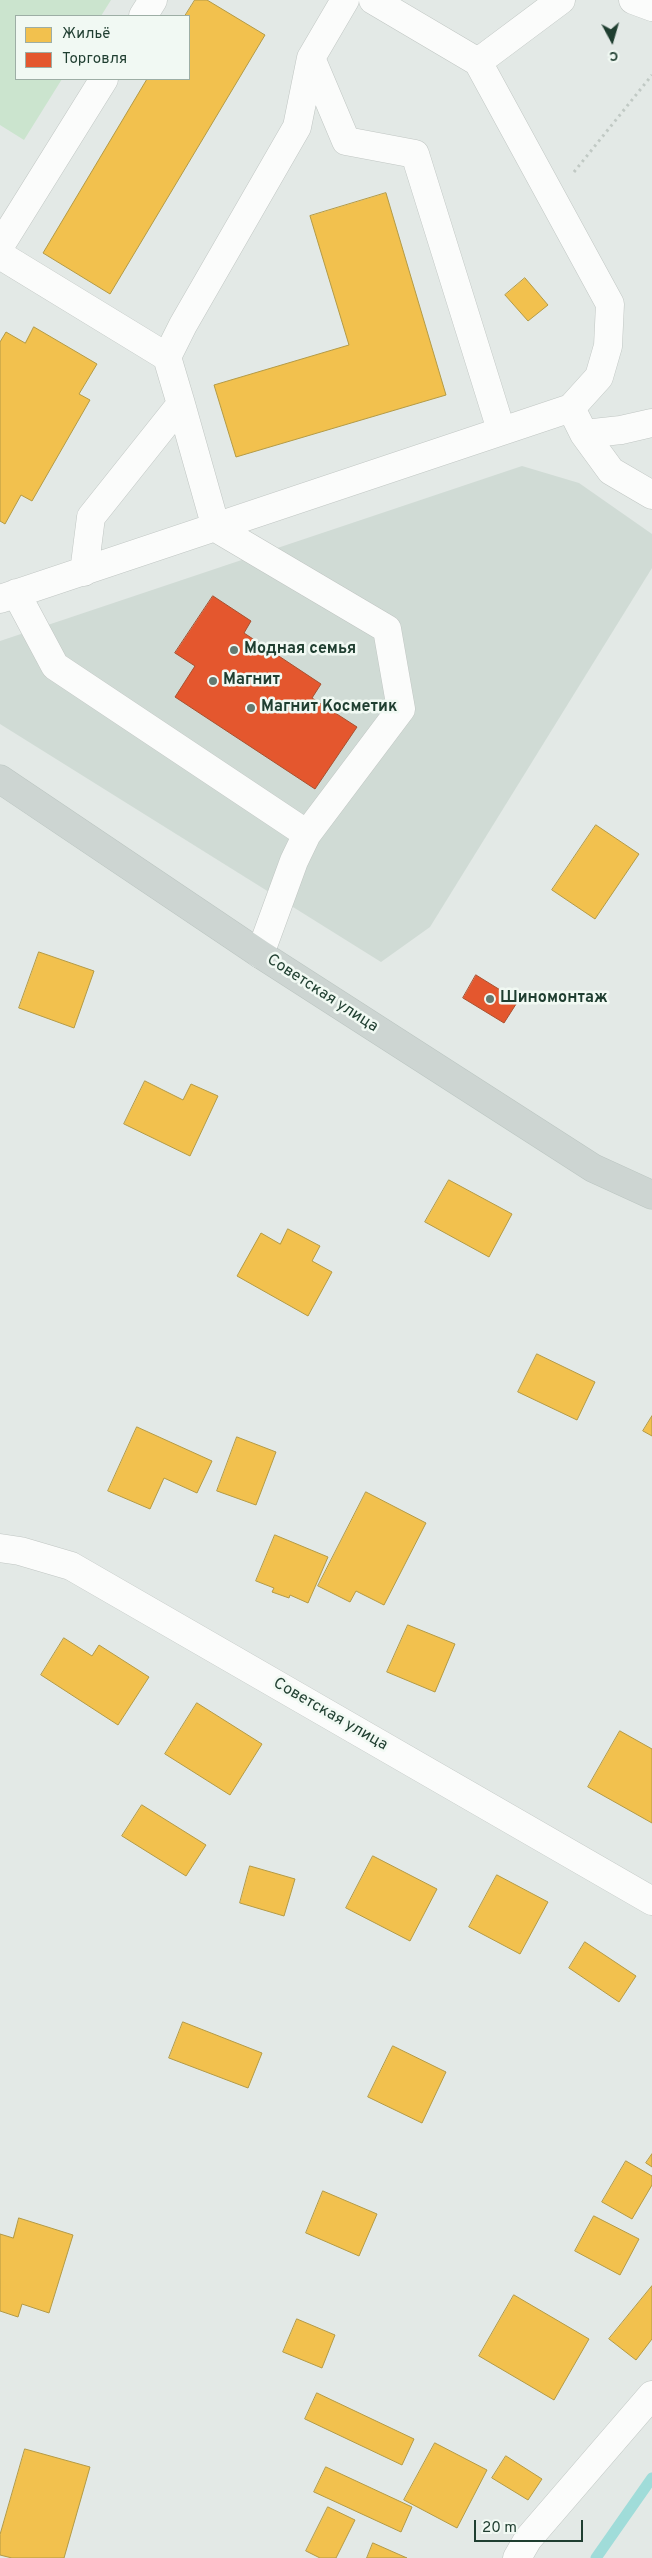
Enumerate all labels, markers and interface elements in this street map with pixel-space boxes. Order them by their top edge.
legend [15,15,190,80]
north arrow [587,15,637,65]
text: Жильё [62,25,110,44]
text: С [608,46,619,64]
text: Торговля [62,50,127,69]
place label: Модная семья [244,640,356,660]
marker: Модная семья [228,644,240,656]
place label: Магнит [223,671,280,691]
marker: Магнит [207,675,219,687]
place label: Магнит Косметик [261,698,397,718]
marker: Магнит Косметик [245,702,257,714]
street label: Советская улица [263,951,381,1037]
place label: Шиномонтаж [500,989,608,1009]
marker: Шиномонтаж [484,993,496,1005]
street label: Советская улица [269,1674,391,1756]
scale bar [477,2510,586,2542]
text: 20 m [482,2519,517,2538]

